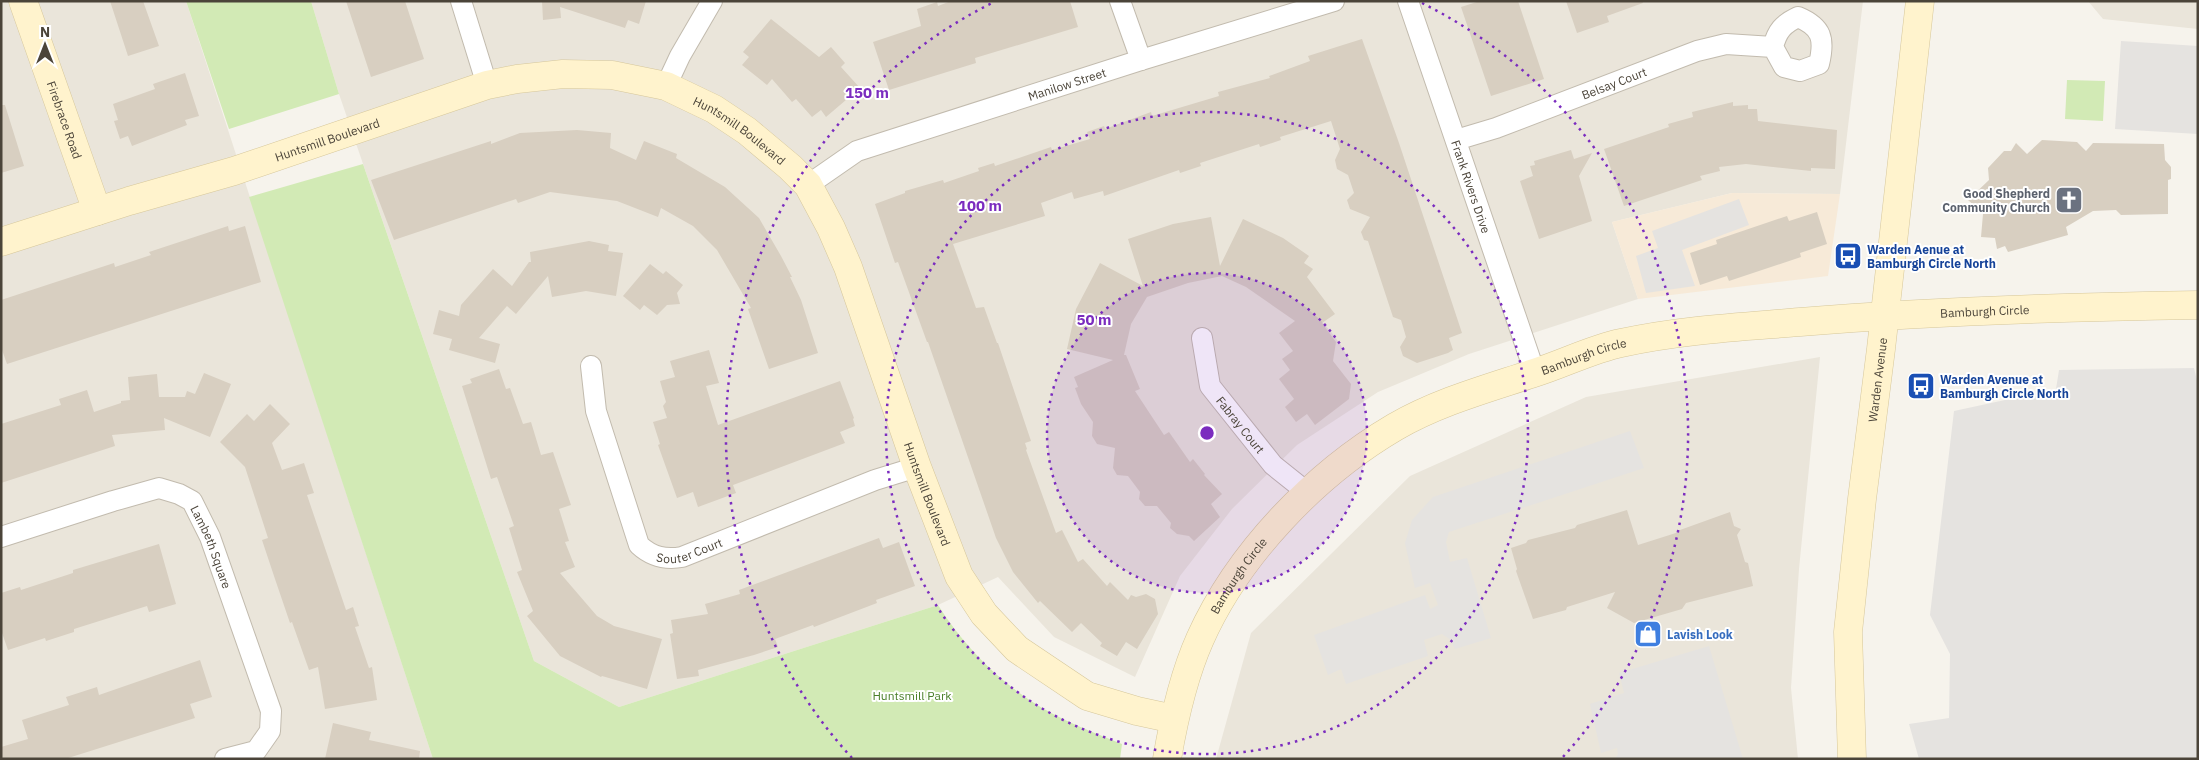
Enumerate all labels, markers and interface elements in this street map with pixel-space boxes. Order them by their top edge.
north arrow [20,20,70,70]
text: N [40,23,50,41]
street label: Manilow Street [1026,64,1108,103]
street label: Belsay Court [1579,64,1649,102]
street label: Firebrace Road [44,79,85,161]
text: 150 m [845,83,889,102]
street label: Huntsmill Boulevard [691,93,789,168]
street label: Huntsmill Boulevard [273,115,382,164]
street label: Frank Rivers Drive [1448,138,1494,235]
church icon: Good Shepherd Community Church [2054,185,2084,215]
place label: Good Shepherd Community Church [1942,186,2050,215]
text: 100 m [958,196,1002,215]
bus stop icon: Warden Aenue at Bamburgh Circle North [1833,241,1863,271]
place label: Warden Aenue at Bamburgh Circle North [1867,242,1996,271]
street label: Bamburgh Circle [1940,301,2030,320]
text: 50 m [1077,310,1111,329]
street label: Bamburgh Circle [1539,334,1628,378]
street label: Warden Avenue [1864,336,1890,423]
bus stop icon: Warden Avenue at Bamburgh Circle North [1906,371,1936,401]
place label: Warden Avenue at Bamburgh Circle North [1940,372,2069,401]
street label: Fabray Court [1213,393,1268,456]
centre of rings [1198,424,1216,442]
street label: Huntsmill Boulevard [901,440,954,548]
street label: Lambeth Square [188,503,235,591]
street label: Souter Court [655,534,724,566]
street label: Bamburgh Circle [1207,534,1270,616]
shop icon: Lavish Look [1633,619,1663,649]
place label: Lavish Look [1667,627,1733,642]
park label: Huntsmill Park [872,688,952,703]

